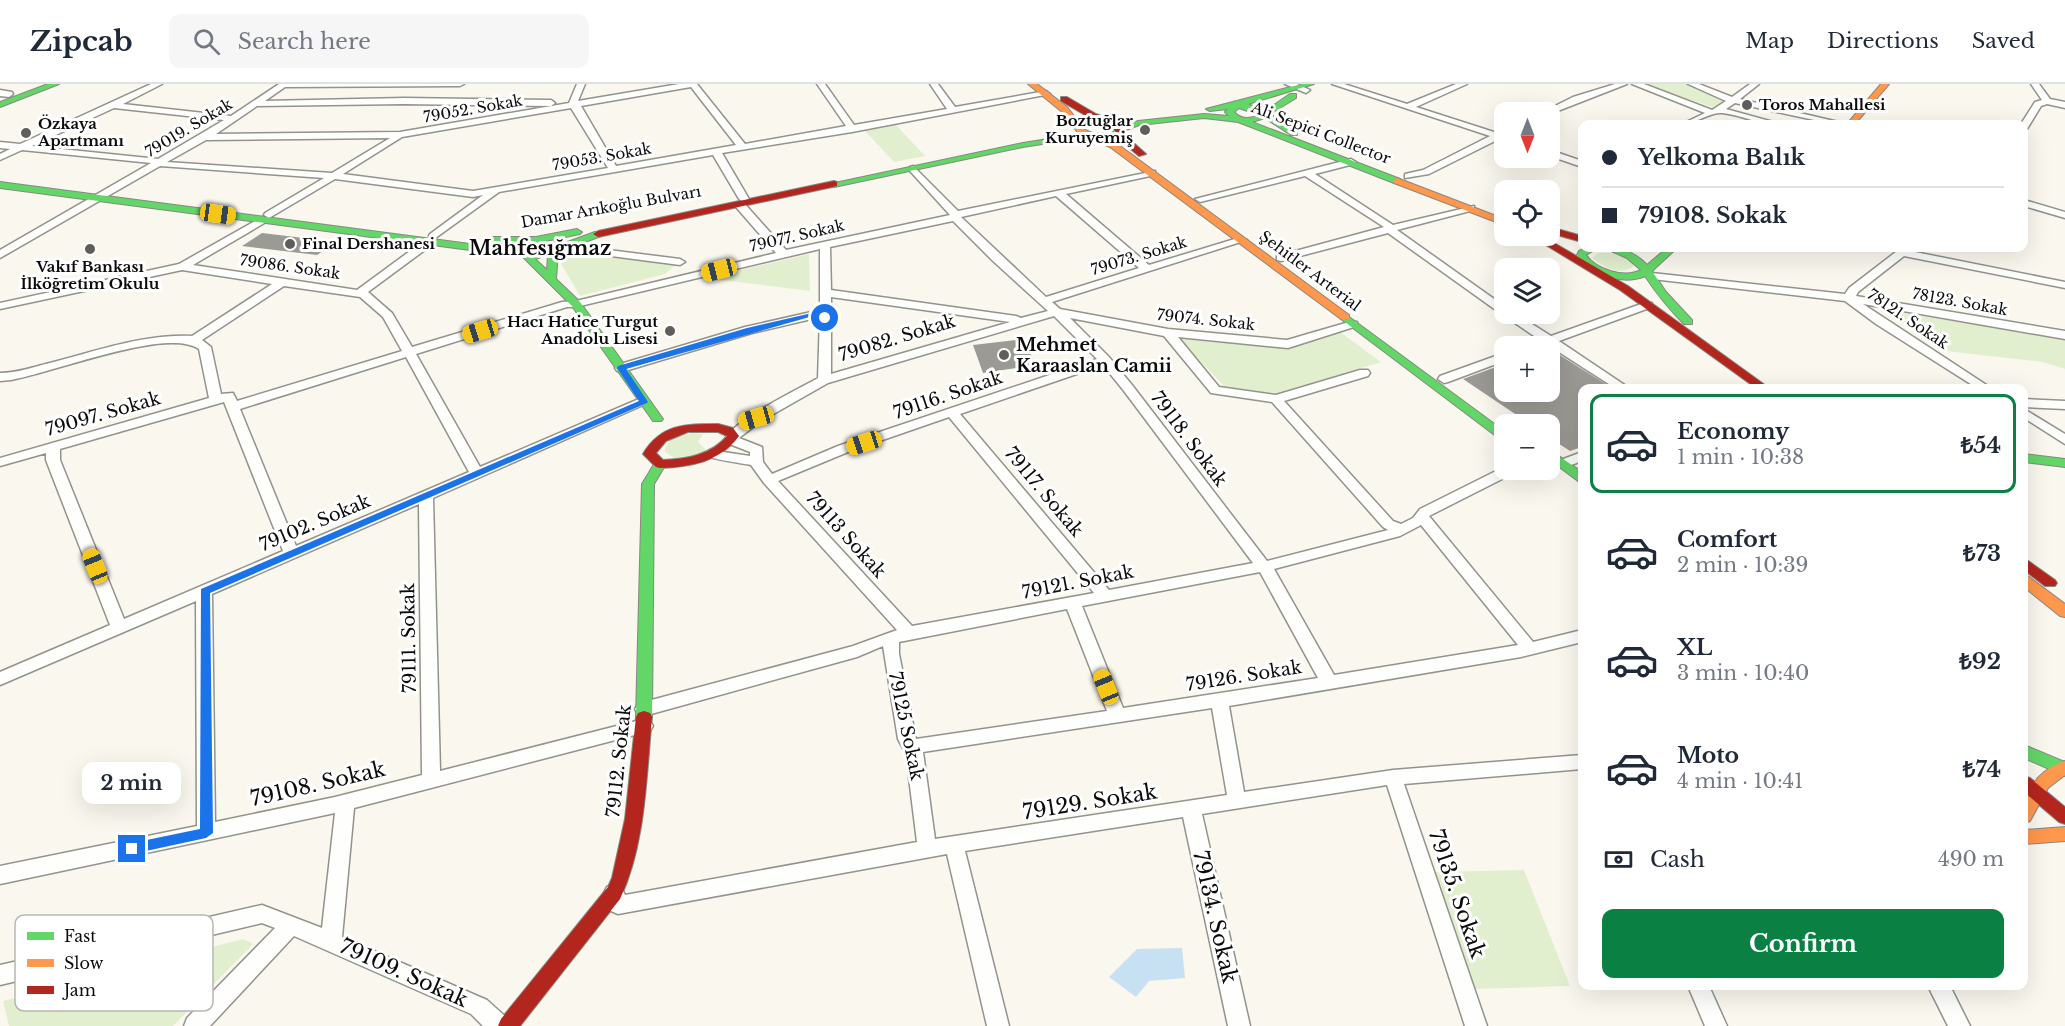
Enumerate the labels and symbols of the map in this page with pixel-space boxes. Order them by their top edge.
street label: 79052. Sokak [422,90,525,127]
street label: 79019. Sokak [142,94,236,161]
place label: Toros Mahallesi [1759,95,1886,114]
street label: Ali Sepici Collector [1248,97,1394,168]
marker: Toros Mahallesi [1740,98,1754,112]
north arrow [1494,102,1560,168]
place label: Boztuğlar Kuruyemiş [1045,111,1134,147]
place label: Özkaya Apartmanı [37,114,125,150]
marker: Boztuğlar Kuruyemiş [1138,123,1152,137]
marker: Özkaya Apartmanı [19,126,33,140]
street label: 79053. Sokak [551,138,654,175]
street label: Damar Arıkoğlu Bulvarı [519,181,703,232]
car [199,203,237,225]
street label: 79077. Sokak [748,215,847,256]
street label: Şehitler Arterial [1256,226,1365,315]
street label: 79073. Sokak [1089,232,1190,279]
place label: Final Dershanesi [302,234,436,253]
district label: Mahfesığmaz [469,236,611,260]
marker: Final Dershanesi [283,237,297,251]
marker: Vakıf Bankası İlköğretim Okulu [83,242,97,256]
street label: 79086. Sokak [239,250,342,283]
place label: Vakıf Bankası İlköğretim Okulu [21,257,160,293]
car [699,257,739,283]
street label: 78121. Sokak [1864,284,1953,353]
street label: 78123. Sokak [1911,284,2010,319]
route start [811,304,838,331]
street label: 79074. Sokak [1156,305,1257,334]
street label: 79082. Sokak [836,310,958,366]
place label: Hacı Hatice Turgut Anadolu Lisesi [507,312,659,348]
car [460,317,500,345]
marker: Hacı Hatice Turgut Anadolu Lisesi [663,324,677,338]
place label: Mehmet Karaaslan Camii [1016,334,1172,377]
marker: Mehmet Karaaslan Camii [997,348,1011,362]
street label: 79116. Sokak [891,366,1005,424]
street label: 79097. Sokak [43,387,163,441]
street label: 79118. Sokak [1146,387,1232,491]
car [736,404,776,432]
car [844,429,884,457]
street label: 79117. Sokak [1000,443,1088,541]
street label: 79113 Sokak [802,487,890,583]
street label: 79102. Sokak [256,490,374,556]
car [80,546,110,586]
street label: 79121. Sokak [1020,560,1136,604]
street label: 79111. Sokak [397,583,421,693]
street label: 79126. Sokak [1185,656,1303,696]
car [1091,667,1121,707]
street label: 79125 Sokak [884,670,928,782]
street label: 79112. Sokak [602,704,636,818]
street label: 79108. Sokak [248,756,388,812]
callout: 2 min [82,762,182,804]
street label: 79129. Sokak [1021,779,1159,825]
street label: 79135. Sokak [1423,826,1491,962]
route end [118,835,145,862]
street label: 79134. Sokak [1187,848,1243,986]
legend [15,915,213,1011]
text: Fast [64,926,96,946]
street label: 79109. Sokak [336,933,472,1013]
text: Slow [64,953,104,973]
text: Jam [62,980,96,1000]

